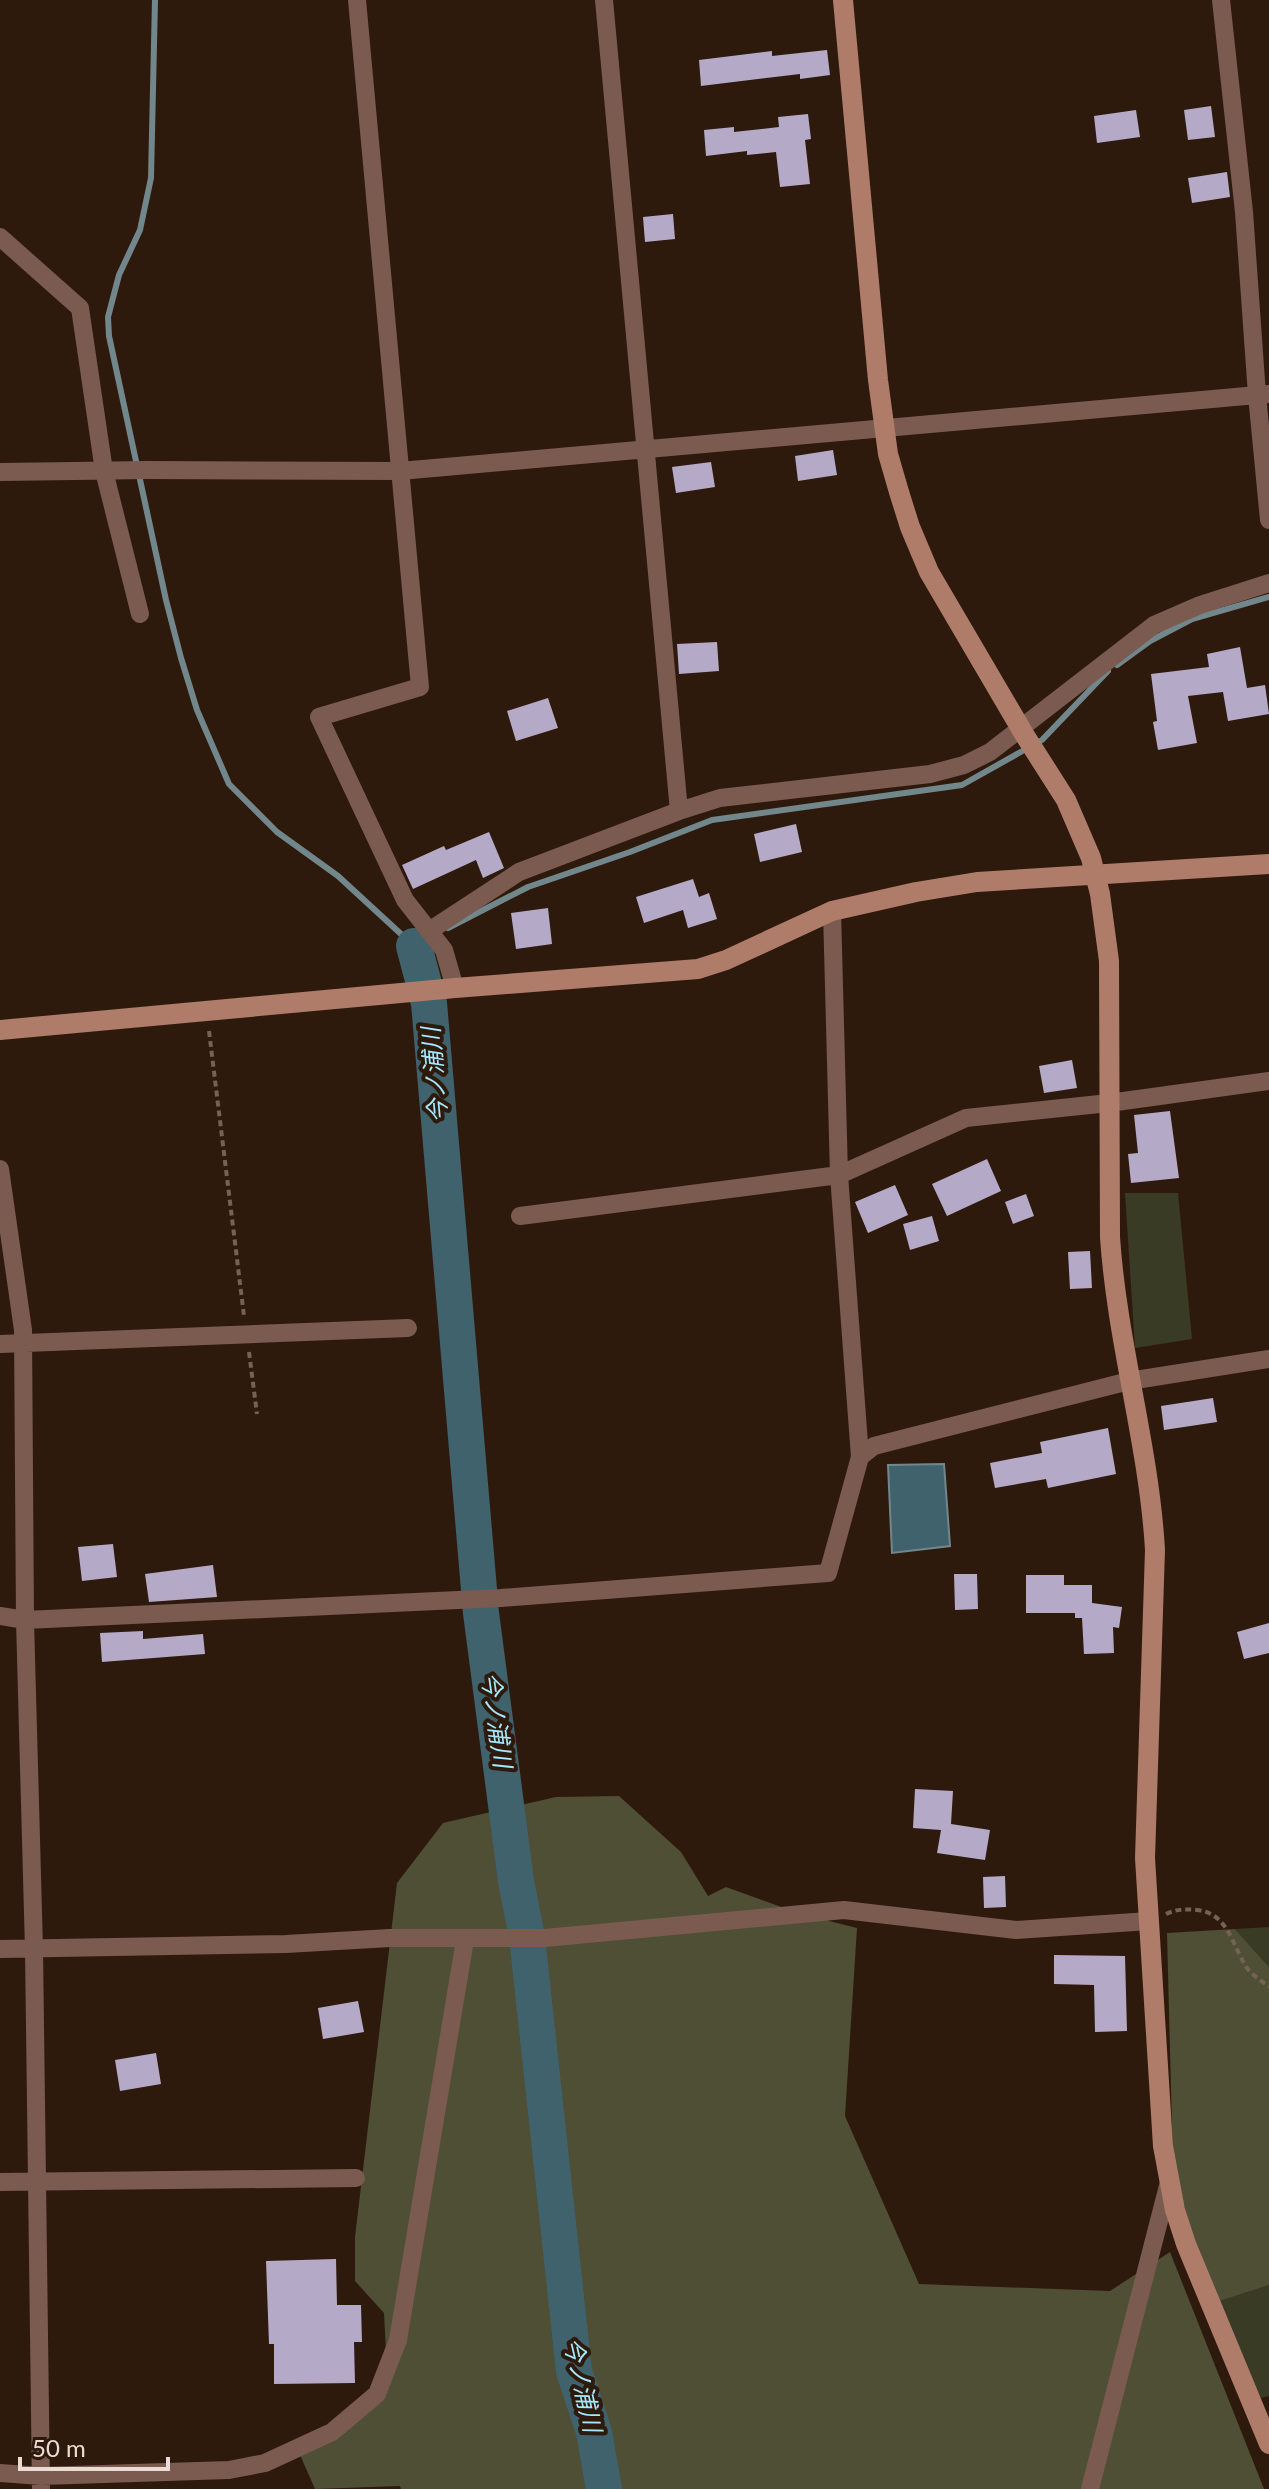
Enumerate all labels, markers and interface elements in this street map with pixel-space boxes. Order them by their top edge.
water label: 今ノ浦川 [415,1023,452,1124]
water label: 今ノ浦川 [476,1670,519,1772]
water label: 今ノ浦川 [559,2335,609,2438]
scale bar [20,2421,168,2471]
text: 50 m [32,2433,86,2462]

